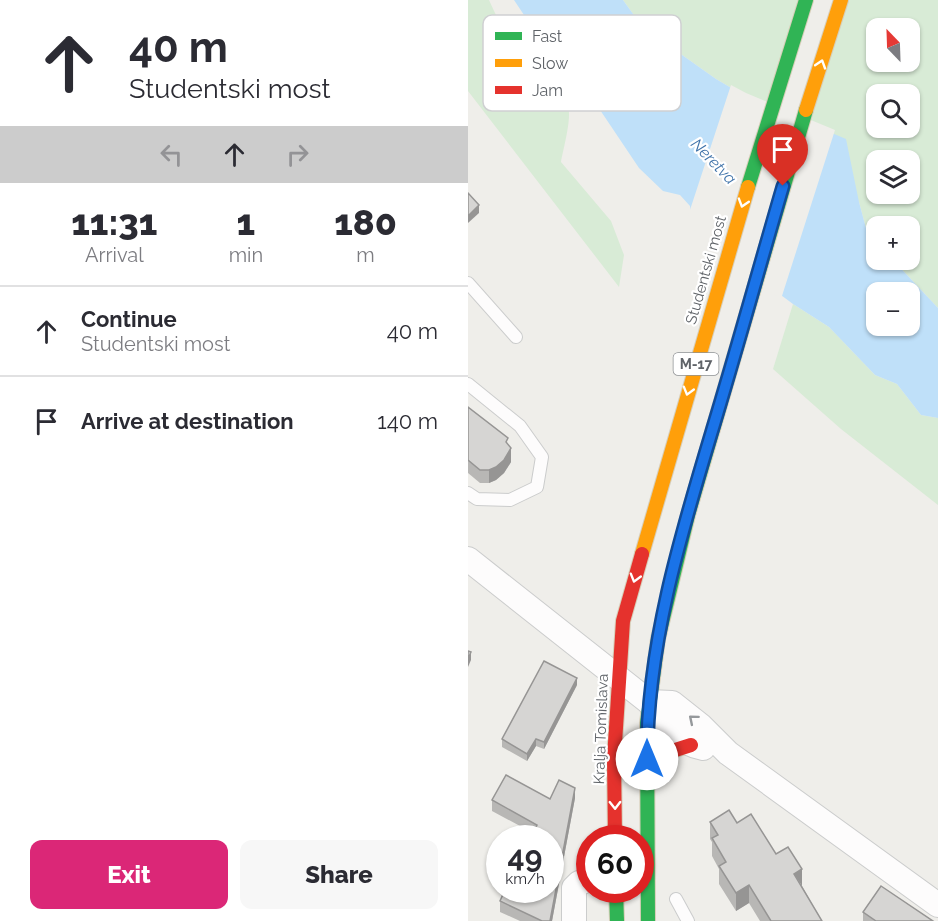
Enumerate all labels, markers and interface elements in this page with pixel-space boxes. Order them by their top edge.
legend [483,15,681,111]
north arrow [866,18,920,72]
map controls [866,18,920,336]
text: 40 m [129,23,228,72]
icon: ahead [30,24,108,102]
text: Fast [532,27,563,46]
text: Slow [532,54,568,73]
one-way arrow [813,59,826,70]
text: Studentski most [129,73,331,104]
text: Jam [532,81,563,100]
button: search [866,84,920,138]
pin [757,124,808,186]
icon: arrive [766,133,799,166]
water label: Neretva [687,134,740,189]
icon: left [155,138,188,171]
icon: ahead [218,138,251,171]
icon: right [281,138,314,171]
button: layers [866,150,920,204]
one-way arrow [737,198,750,208]
text: 11:31 [71,201,157,243]
text: 1 [237,201,255,243]
text: 180 [334,201,397,243]
street label: Studentski most [682,214,730,326]
button: + [866,216,920,270]
text: Arrival [85,243,144,267]
text: min [229,243,263,267]
text: m [356,243,375,267]
button: − [866,282,920,336]
text: Continue [81,306,177,332]
icon: ahead [30,315,63,348]
text: 40 m [387,318,438,344]
text: Studentski most [81,332,230,356]
road number: M-17 [674,353,718,375]
one-way arrow [683,386,696,396]
icon: arrive [30,405,63,438]
text: Arrive at destination [81,408,294,434]
text: 140 m [377,408,438,434]
one-way arrow [630,573,642,583]
street label: Kralja Tomislava [590,673,612,785]
one-way arrow [688,715,699,726]
position arrow [615,727,679,791]
one-way arrow [609,800,621,809]
speed limit sign: 60 [576,825,654,903]
text: 49 [508,839,542,874]
button: Exit [30,840,228,909]
button: Share [240,840,438,909]
text: km/h [505,870,545,888]

